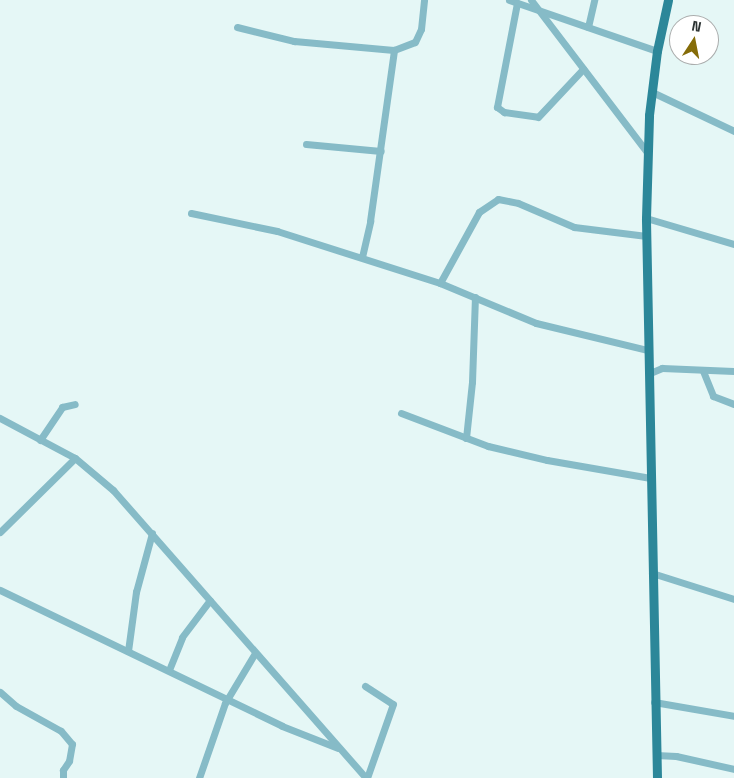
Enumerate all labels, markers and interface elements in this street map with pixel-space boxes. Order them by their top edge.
north arrow [669,15,719,65]
text: N [690,17,703,36]

